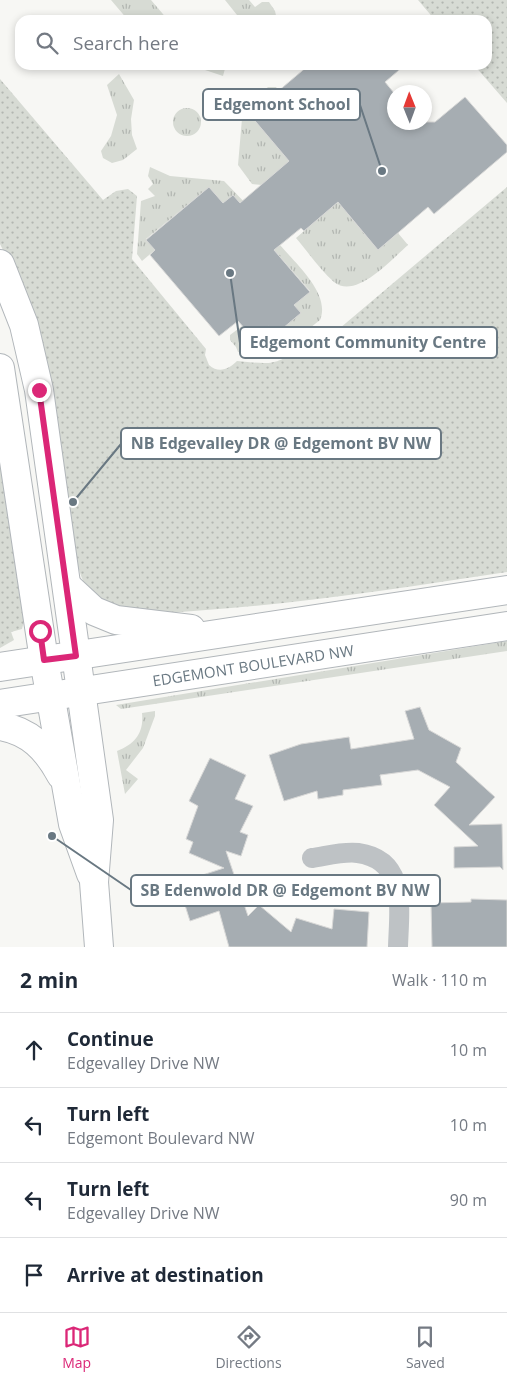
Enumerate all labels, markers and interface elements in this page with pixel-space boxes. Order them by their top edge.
search box [15,15,492,70]
icon: search [33,29,61,57]
text: Search here [73,30,179,56]
north arrow [387,85,432,130]
callout: Edgemont School [203,89,360,120]
text: Edgemont School [213,93,351,115]
callout: Edgemont Community Centre [240,327,497,358]
text: Edgemont Community Centre [250,331,486,353]
route end [28,379,51,402]
callout: NB Edgevalley DR @ Edgemont BV NW [121,428,441,459]
text: NB Edgevalley DR @ Edgemont BV NW [131,432,432,454]
route start [29,620,52,643]
street label: EDGEMONT BOULEVARD NW [151,640,355,690]
callout: SB Edenwold DR @ Edgemont BV NW [131,875,440,906]
text: SB Edenwold DR @ Edgemont BV NW [140,879,430,901]
text: 2 min [20,966,78,994]
text: Walk · 110 m [392,969,487,991]
text: Continue [67,1026,154,1052]
icon: ahead [20,1036,48,1064]
text: 10 m [450,1039,487,1061]
text: Edgevalley Drive NW [67,1052,220,1074]
text: Turn left [67,1101,149,1127]
icon: left [20,1111,48,1139]
text: 10 m [450,1114,487,1136]
text: Edgemont Boulevard NW [67,1127,254,1149]
text: Turn left [67,1176,149,1202]
icon: left [20,1186,48,1214]
text: 90 m [450,1189,487,1211]
text: Edgevalley Drive NW [67,1202,220,1224]
icon: arrive [20,1261,48,1289]
text: Arrive at destination [67,1262,264,1288]
tab: Map [62,1323,91,1372]
tab: Directions [215,1323,282,1372]
tab: Saved [406,1323,445,1372]

